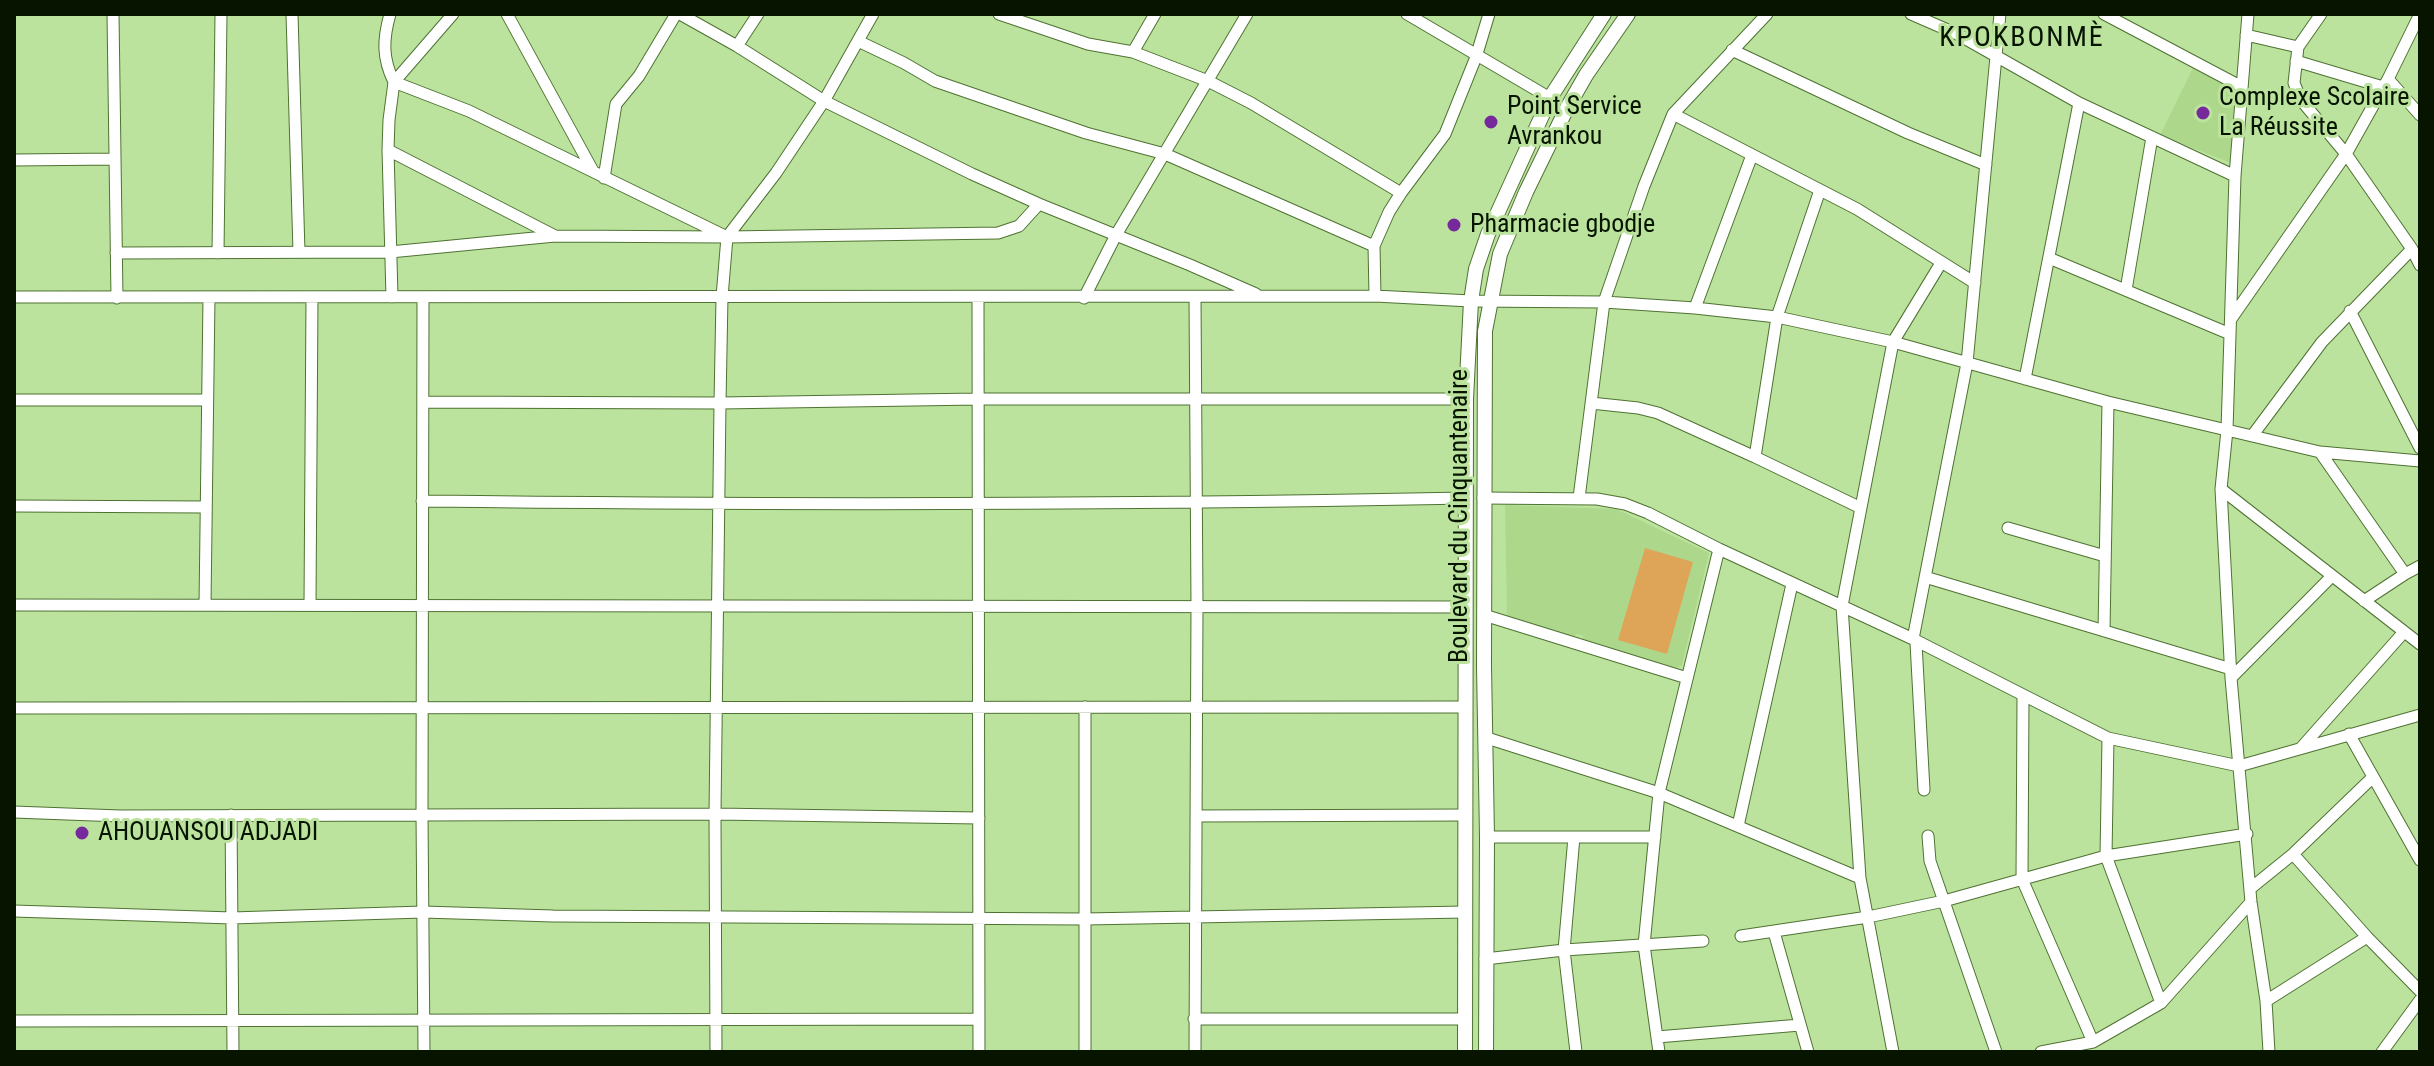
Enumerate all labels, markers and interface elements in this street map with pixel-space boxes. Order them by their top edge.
district label: KPOKBONMÈ [1939,22,2105,56]
place label: Complexe Scolaire La Réussite [2219,82,2409,144]
place label: Point Service Avrankou [1507,91,1642,152]
marker: Complexe Scolaire La Réussite [2194,104,2212,122]
marker: Point Service Avrankou [1482,113,1500,131]
place label: Pharmacie gbodje [1470,209,1655,241]
marker: Pharmacie gbodje [1445,216,1463,234]
street label: Boulevard du Cinquantenaire [1444,369,1476,663]
place label: AHOUANSOU ADJADI [98,817,318,849]
marker: AHOUANSOU ADJADI [73,824,91,842]

